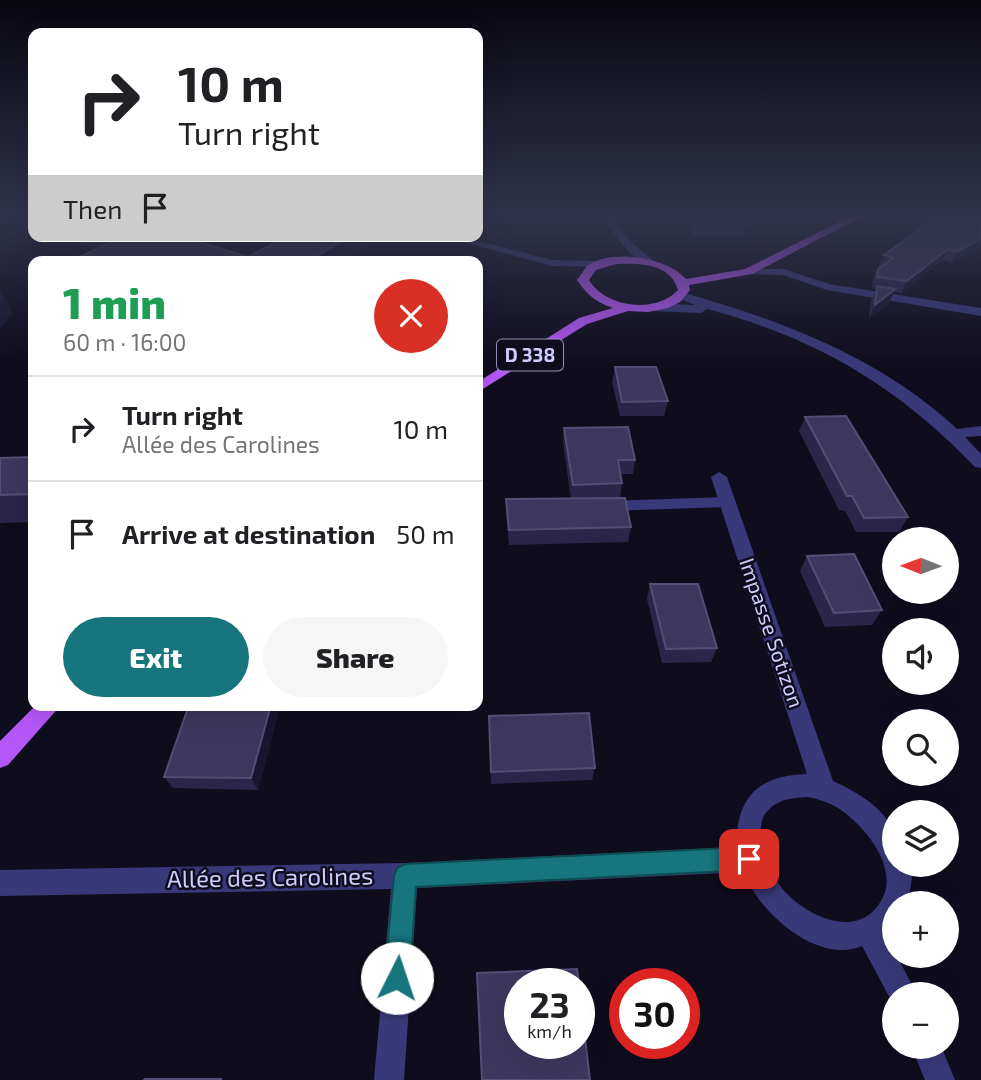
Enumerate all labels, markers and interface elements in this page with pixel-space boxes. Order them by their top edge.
text: 10 m [178,53,284,112]
icon: right [63,56,154,147]
text: Turn right [178,113,320,151]
icon: arrive [136,189,174,227]
text: Then [63,193,122,224]
text: 1 min [63,277,166,327]
button: close [374,279,448,353]
text: 60 m · 16:00 [63,328,186,356]
road number: D 338 [497,340,563,370]
text: Turn right [122,399,243,430]
icon: right [63,410,101,448]
text: 10 m [393,413,448,444]
text: Allée des Carolines [122,430,320,458]
icon: arrive [63,515,101,553]
text: Arrive at destination [122,518,375,549]
text: 50 m [396,518,455,549]
north arrow [882,527,959,604]
map controls [882,527,959,1059]
street label: Impasse Sotizon [735,554,810,711]
button: Exit [63,617,249,697]
button: Share [263,617,448,697]
button: sound [882,618,959,695]
button: search [882,709,959,786]
button: layers [882,800,959,877]
pin [719,829,779,889]
icon: arrive [730,840,768,878]
street label: Allée des Carolines [167,860,373,893]
button: + [882,891,959,968]
position arrow [360,941,434,1015]
speed limit sign: 30 [609,968,700,1059]
button: − [882,982,959,1059]
text: 23 [529,983,570,1025]
text: km/h [527,1020,572,1042]

